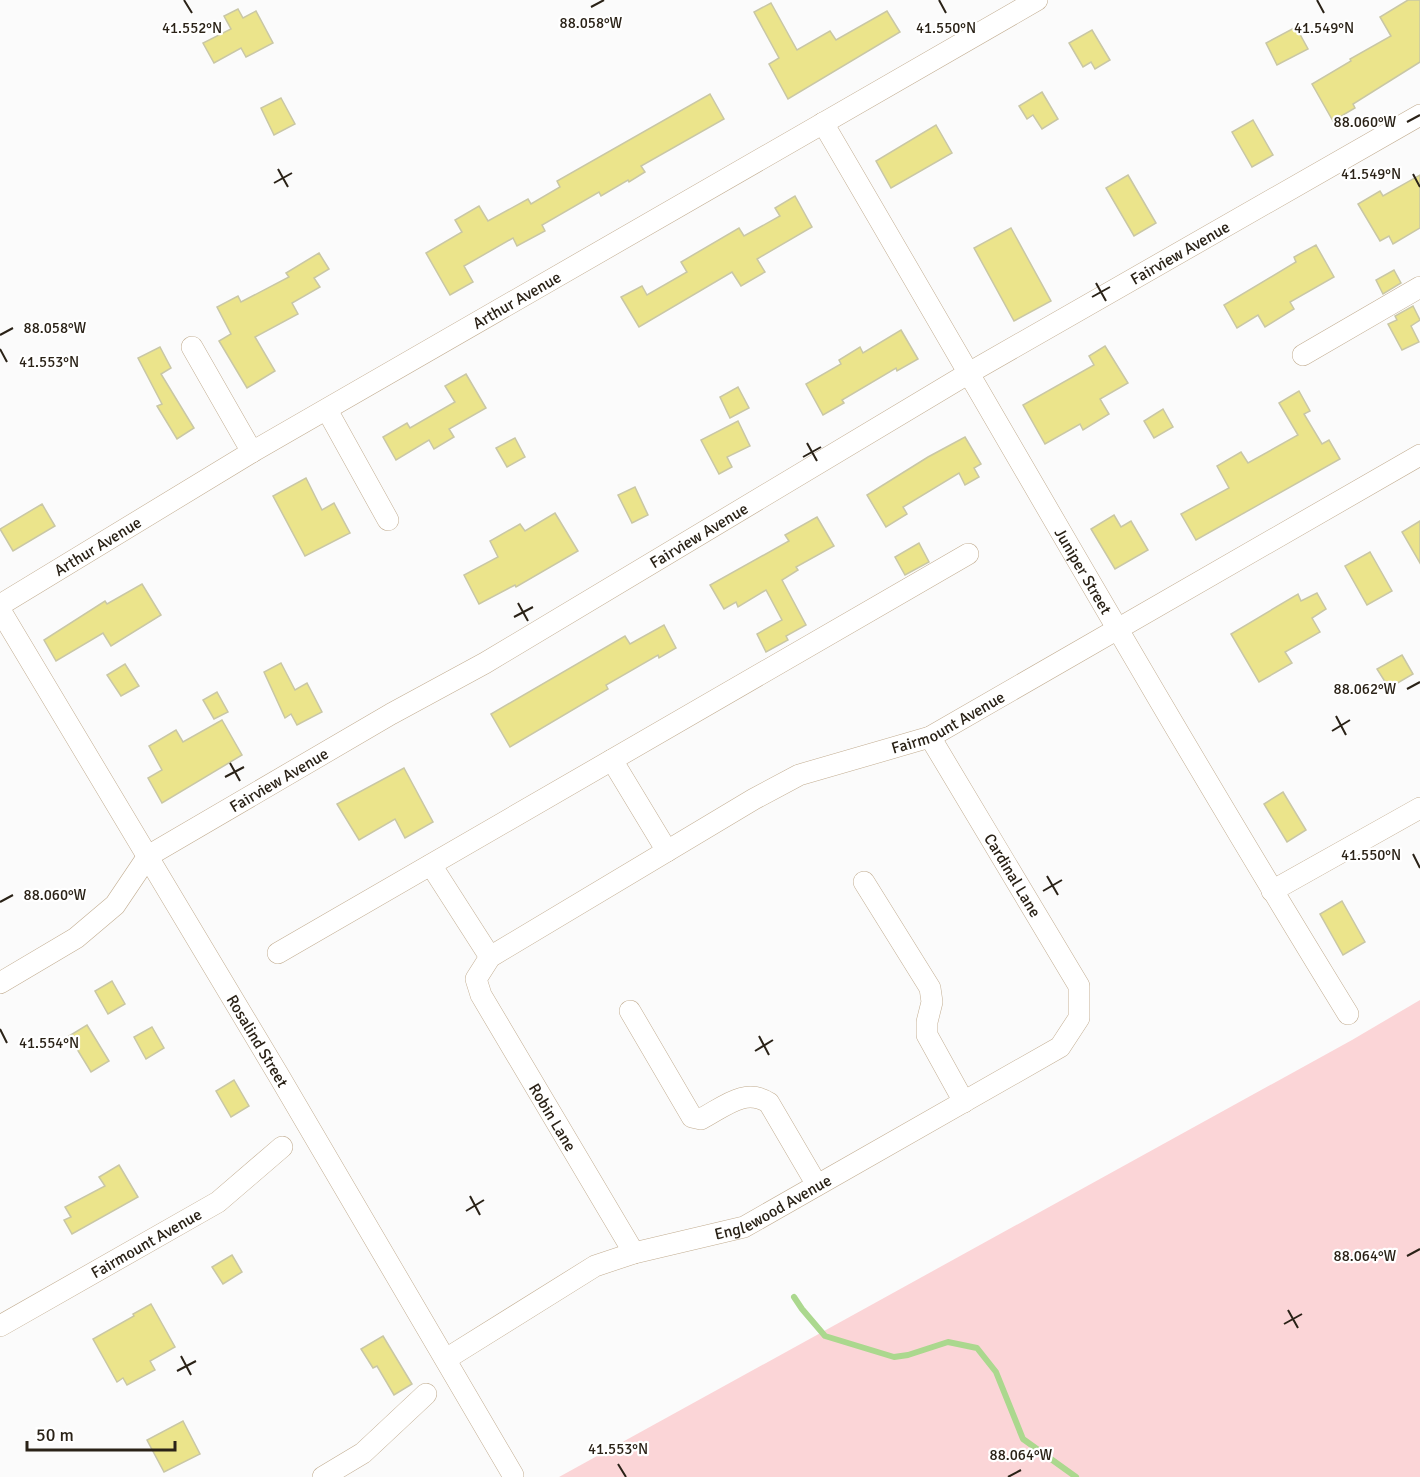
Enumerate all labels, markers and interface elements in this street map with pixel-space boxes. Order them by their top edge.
text: 88.058°W [560,14,623,32]
text: 41.552°N [162,19,222,37]
text: 41.550°N [916,19,976,37]
text: 41.549°N [1294,19,1354,37]
text: 88.060°W [1334,113,1397,131]
text: 41.549°N [1341,165,1401,183]
street label: Fairview Avenue [1127,217,1234,290]
street label: Arthur Avenue [469,267,565,334]
text: 88.058°W [24,319,87,337]
text: 41.553°N [19,353,79,371]
street label: Fairview Avenue [646,499,752,573]
street label: Arthur Avenue [51,513,145,581]
street label: Juniper Street [1050,524,1116,618]
text: 88.062°W [1334,680,1397,698]
street label: Fairmount Avenue [889,687,1008,759]
street label: Fairview Avenue [226,744,332,817]
street label: Cardinal Lane [979,830,1045,921]
text: 41.550°N [1341,846,1401,864]
text: 88.060°W [24,886,87,904]
street label: Rosalind Street [222,991,293,1091]
text: 41.554°N [19,1034,79,1052]
street label: Robin Lane [524,1080,580,1155]
street label: Englewood Avenue [713,1170,835,1245]
street label: Fairmount Avenue [88,1204,205,1283]
text: 88.064°W [1334,1247,1397,1265]
scale bar [27,1414,176,1452]
text: 50 m [36,1424,74,1446]
text: 41.553°N [588,1440,648,1458]
text: 88.064°W [990,1446,1053,1464]

